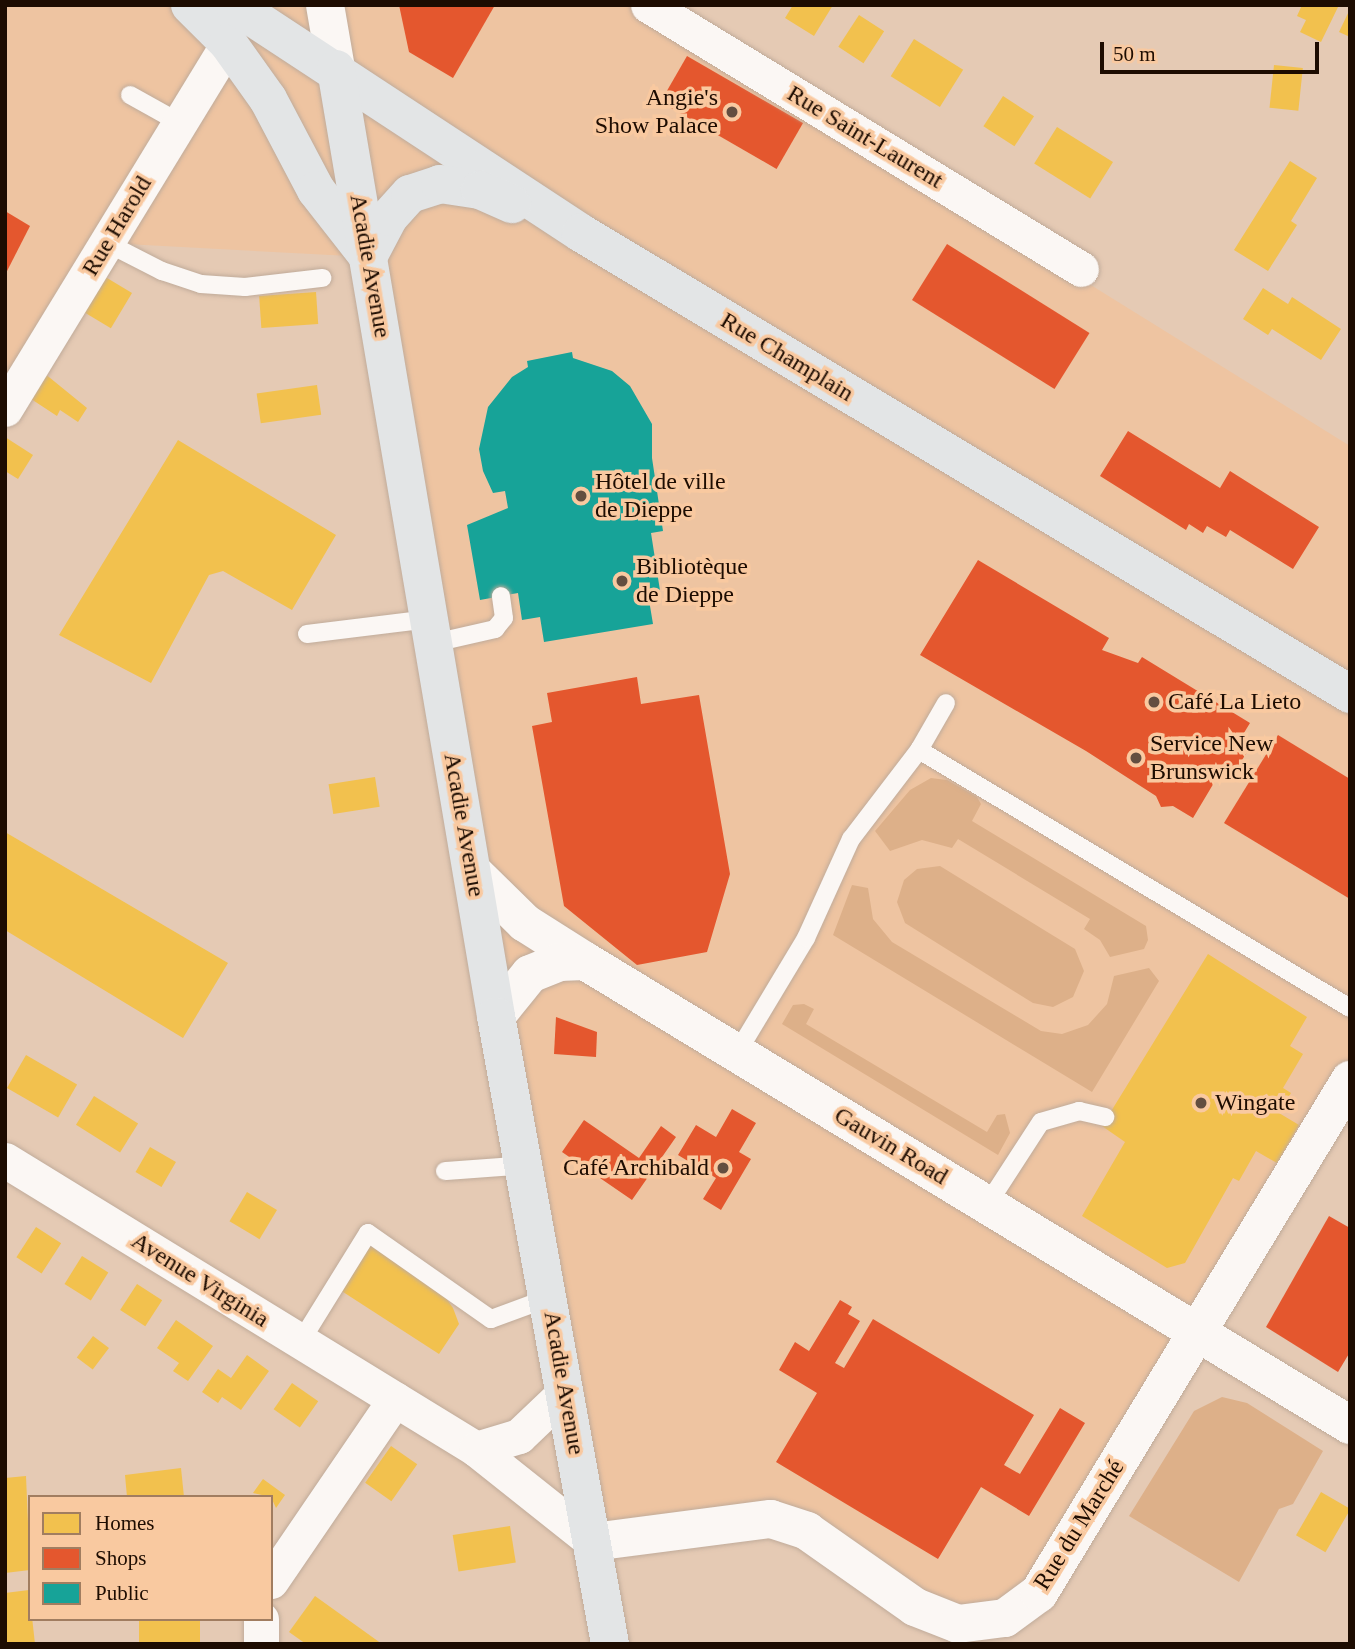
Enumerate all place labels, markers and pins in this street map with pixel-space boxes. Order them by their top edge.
place label: Angie's Show Palace [595,84,718,140]
marker: Angie's Show Palace [724,104,740,120]
place label: Hôtel de ville de Dieppe [595,468,726,524]
marker: Hôtel de ville de Dieppe [573,488,589,504]
place label: Bibliotèque de Dieppe [636,553,748,609]
marker: Bibliotèque de Dieppe [614,573,630,589]
place label: Café La Lieto [1168,688,1301,716]
marker: Café La Lieto [1146,694,1162,710]
place label: Service New Brunswick [1150,730,1273,786]
marker: Service New Brunswick [1128,750,1144,766]
place label: Wingate [1215,1089,1295,1117]
marker: Wingate [1193,1095,1209,1111]
place label: Café Archibald [562,1154,709,1182]
marker: Café Archibald [715,1160,731,1176]

